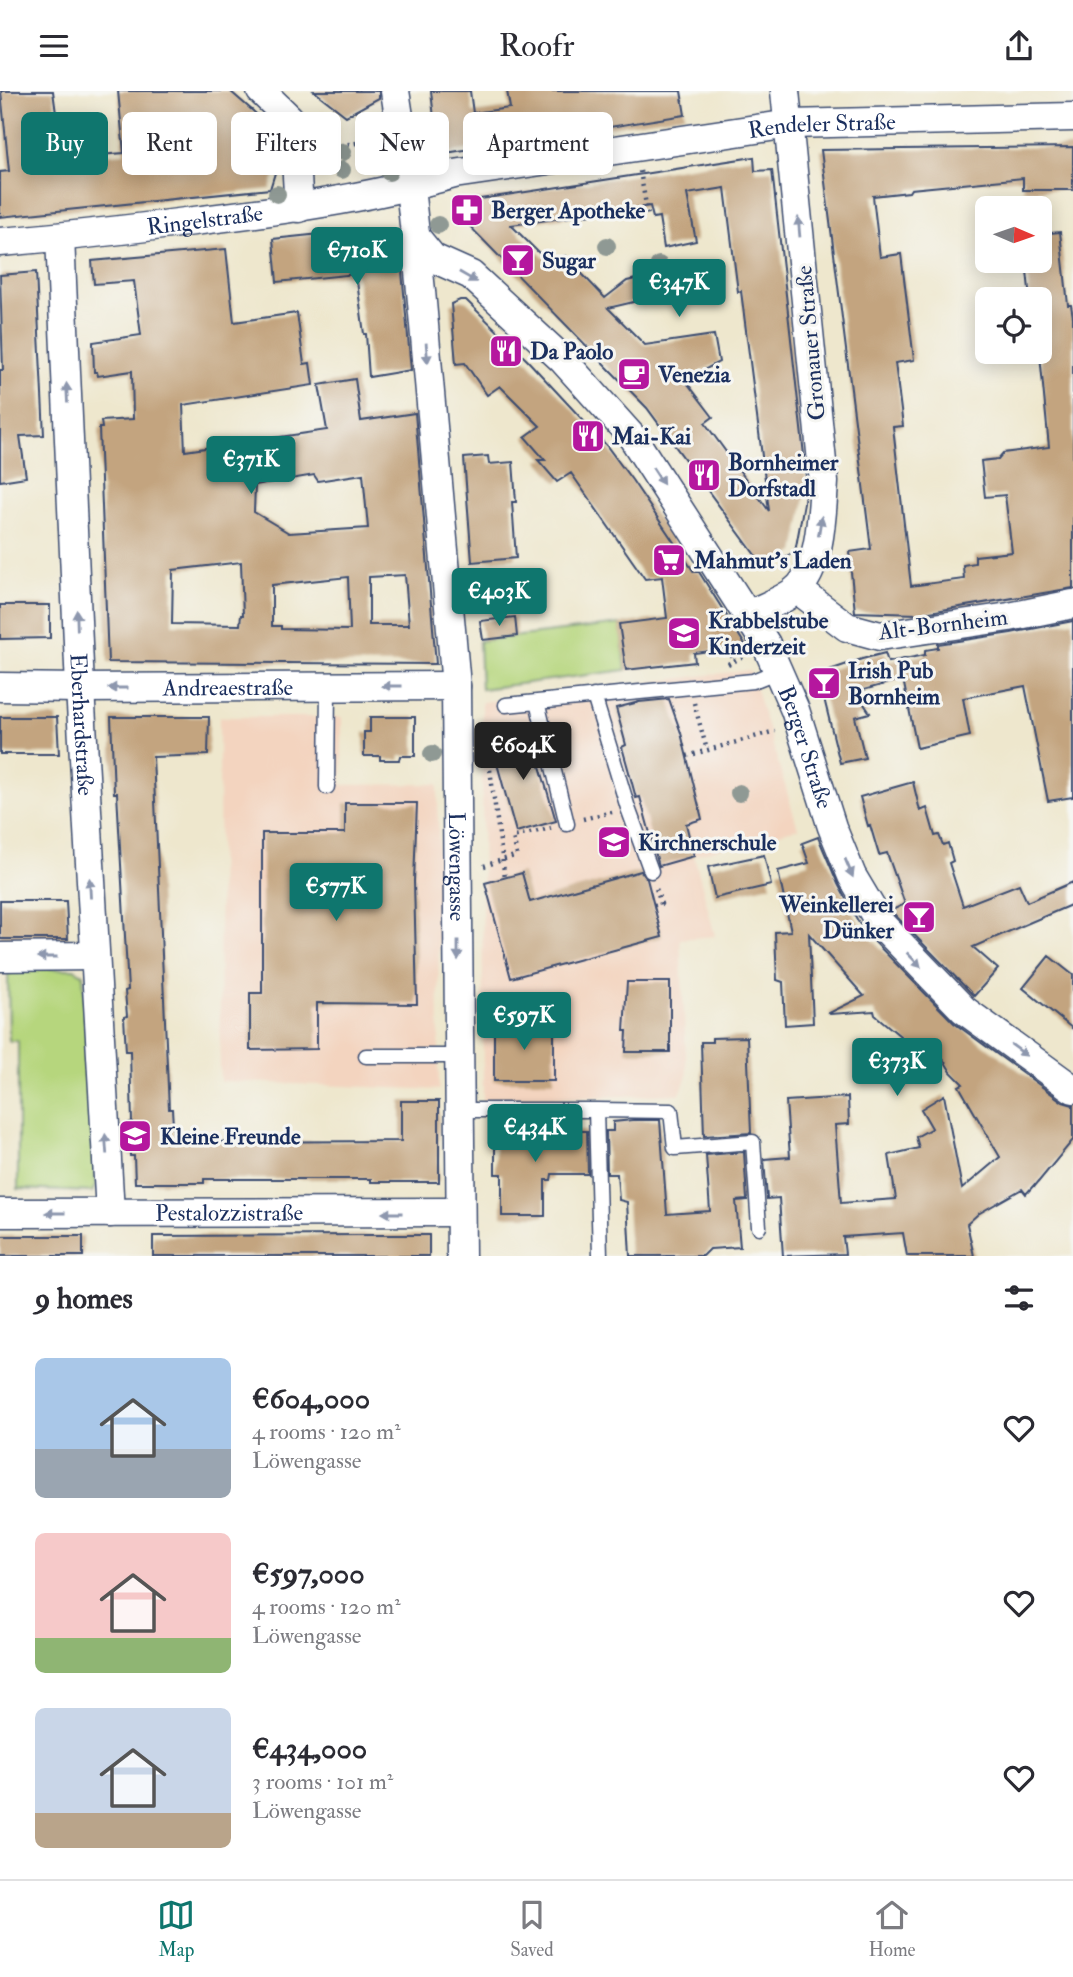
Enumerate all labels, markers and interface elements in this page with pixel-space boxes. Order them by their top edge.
text: Roofr [499,26,574,66]
icon: menu [35,27,73,65]
icon: share [1000,27,1038,65]
street label: Rendeler Straße [746,107,896,145]
chip: Buy [21,112,108,175]
chip: Rent [122,112,217,175]
chip: Filters [231,112,341,175]
chip: New [355,112,449,175]
chip: Apartment [463,112,613,175]
pharmacy icon: Berger Apotheke [448,191,486,229]
place label: Berger Apotheke [491,196,646,226]
north arrow [975,196,1052,273]
map controls [975,196,1052,364]
street label: Ringelstraße [145,198,265,242]
one-way arrow [793,216,804,238]
pin: €710K [308,227,406,287]
text: €710K [327,235,387,264]
bar icon: Sugar [499,241,537,279]
place label: Sugar [542,246,596,276]
pin: €347K [630,259,728,319]
street label: Gronauer Straße [789,264,832,422]
text: €347K [649,267,709,296]
one-way arrow [459,271,478,283]
button: locate [975,287,1052,364]
restaurant icon: Da Paolo [487,332,525,370]
place label: Da Paolo [530,337,613,366]
one-way arrow [422,342,433,364]
cafe icon: Venezia [615,355,653,393]
place label: Venezia [657,360,732,389]
one-way arrow [61,382,72,404]
restaurant icon: Mai-Kai [569,417,607,455]
place label: Mai-Kai [611,422,691,451]
pin: €371K [202,437,300,496]
text: €371K [222,444,280,473]
place label: Bornheimer Dorfstadl [728,448,839,503]
restaurant icon: Bornheimer Dorfstadl [685,456,723,494]
one-way arrow [651,466,664,486]
one-way arrow [815,515,826,537]
supermarket icon: Mahmut's Laden [650,541,688,579]
place label: Mahmut's Laden [693,546,852,575]
pin: €403K [450,568,548,628]
text: €403K [468,576,530,605]
street label: Alt-Bornheim [876,602,1009,647]
place label: Krabbelstube Kinderzeit [708,606,829,661]
one-way arrow [71,609,82,631]
school or university icon: Krabbelstube Kinderzeit [665,614,703,652]
street label: Eberhardstraße [63,653,100,797]
place label: Irish Pub Bornheim [848,656,940,711]
bar icon: Irish Pub Bornheim [805,664,843,702]
street label: Andreaestraße [162,673,294,703]
one-way arrow [381,680,403,692]
street label: Berger Straße [771,681,839,813]
one-way arrow [107,682,129,694]
pin: €604K [474,723,572,782]
text: €604K [490,730,556,759]
street label: Löwengasse [442,812,472,922]
school or university icon: Kirchnerschule [595,823,633,861]
place label: Kirchnerschule [638,828,777,857]
one-way arrow [843,858,855,878]
pin: €577K [287,863,385,923]
text: €577K [306,871,366,900]
one-way arrow [85,877,96,899]
place label: Weinkellerei Dünker [778,890,894,945]
bar icon: Weinkellerei Dünker [900,898,938,936]
one-way arrow [452,939,464,961]
one-way arrow [36,951,58,963]
one-way arrow [906,951,923,968]
pin: €597K [475,993,573,1052]
text: €597K [493,1000,555,1029]
pin: €373K [848,1039,946,1098]
one-way arrow [1010,1042,1028,1056]
text: €373K [868,1046,926,1075]
pin: €434K [486,1105,584,1164]
text: €434K [503,1112,567,1141]
school or university icon: Kleine Freunde [116,1117,154,1155]
place label: Kleine Freunde [160,1122,301,1151]
one-way arrow [100,1133,111,1155]
street label: Pestalozzistraße [155,1198,303,1228]
one-way arrow [44,1207,66,1219]
one-way arrow [381,1207,403,1219]
icon: filters [1000,1279,1038,1317]
text: 9 homes [35,1280,133,1317]
text: €604,000 [252,1380,370,1417]
icon: home [91,1386,175,1470]
icon: heart [1000,1409,1038,1447]
text: 4 rooms · 120 m² [252,1417,401,1446]
text: Löwengasse [252,1446,361,1475]
text: €597,000 [252,1555,365,1592]
icon: home [91,1561,175,1645]
icon: heart [1000,1584,1038,1622]
text: 4 rooms · 120 m² [252,1592,401,1621]
text: Löwengasse [252,1621,361,1650]
text: €434,000 [252,1730,367,1767]
icon: home [91,1736,175,1820]
icon: heart [1000,1759,1038,1797]
text: 3 rooms · 101 m² [252,1767,393,1796]
text: Löwengasse [252,1796,361,1825]
tab: Map [157,1896,195,1962]
tab: Saved [510,1896,554,1962]
tab: Home [868,1896,916,1962]

